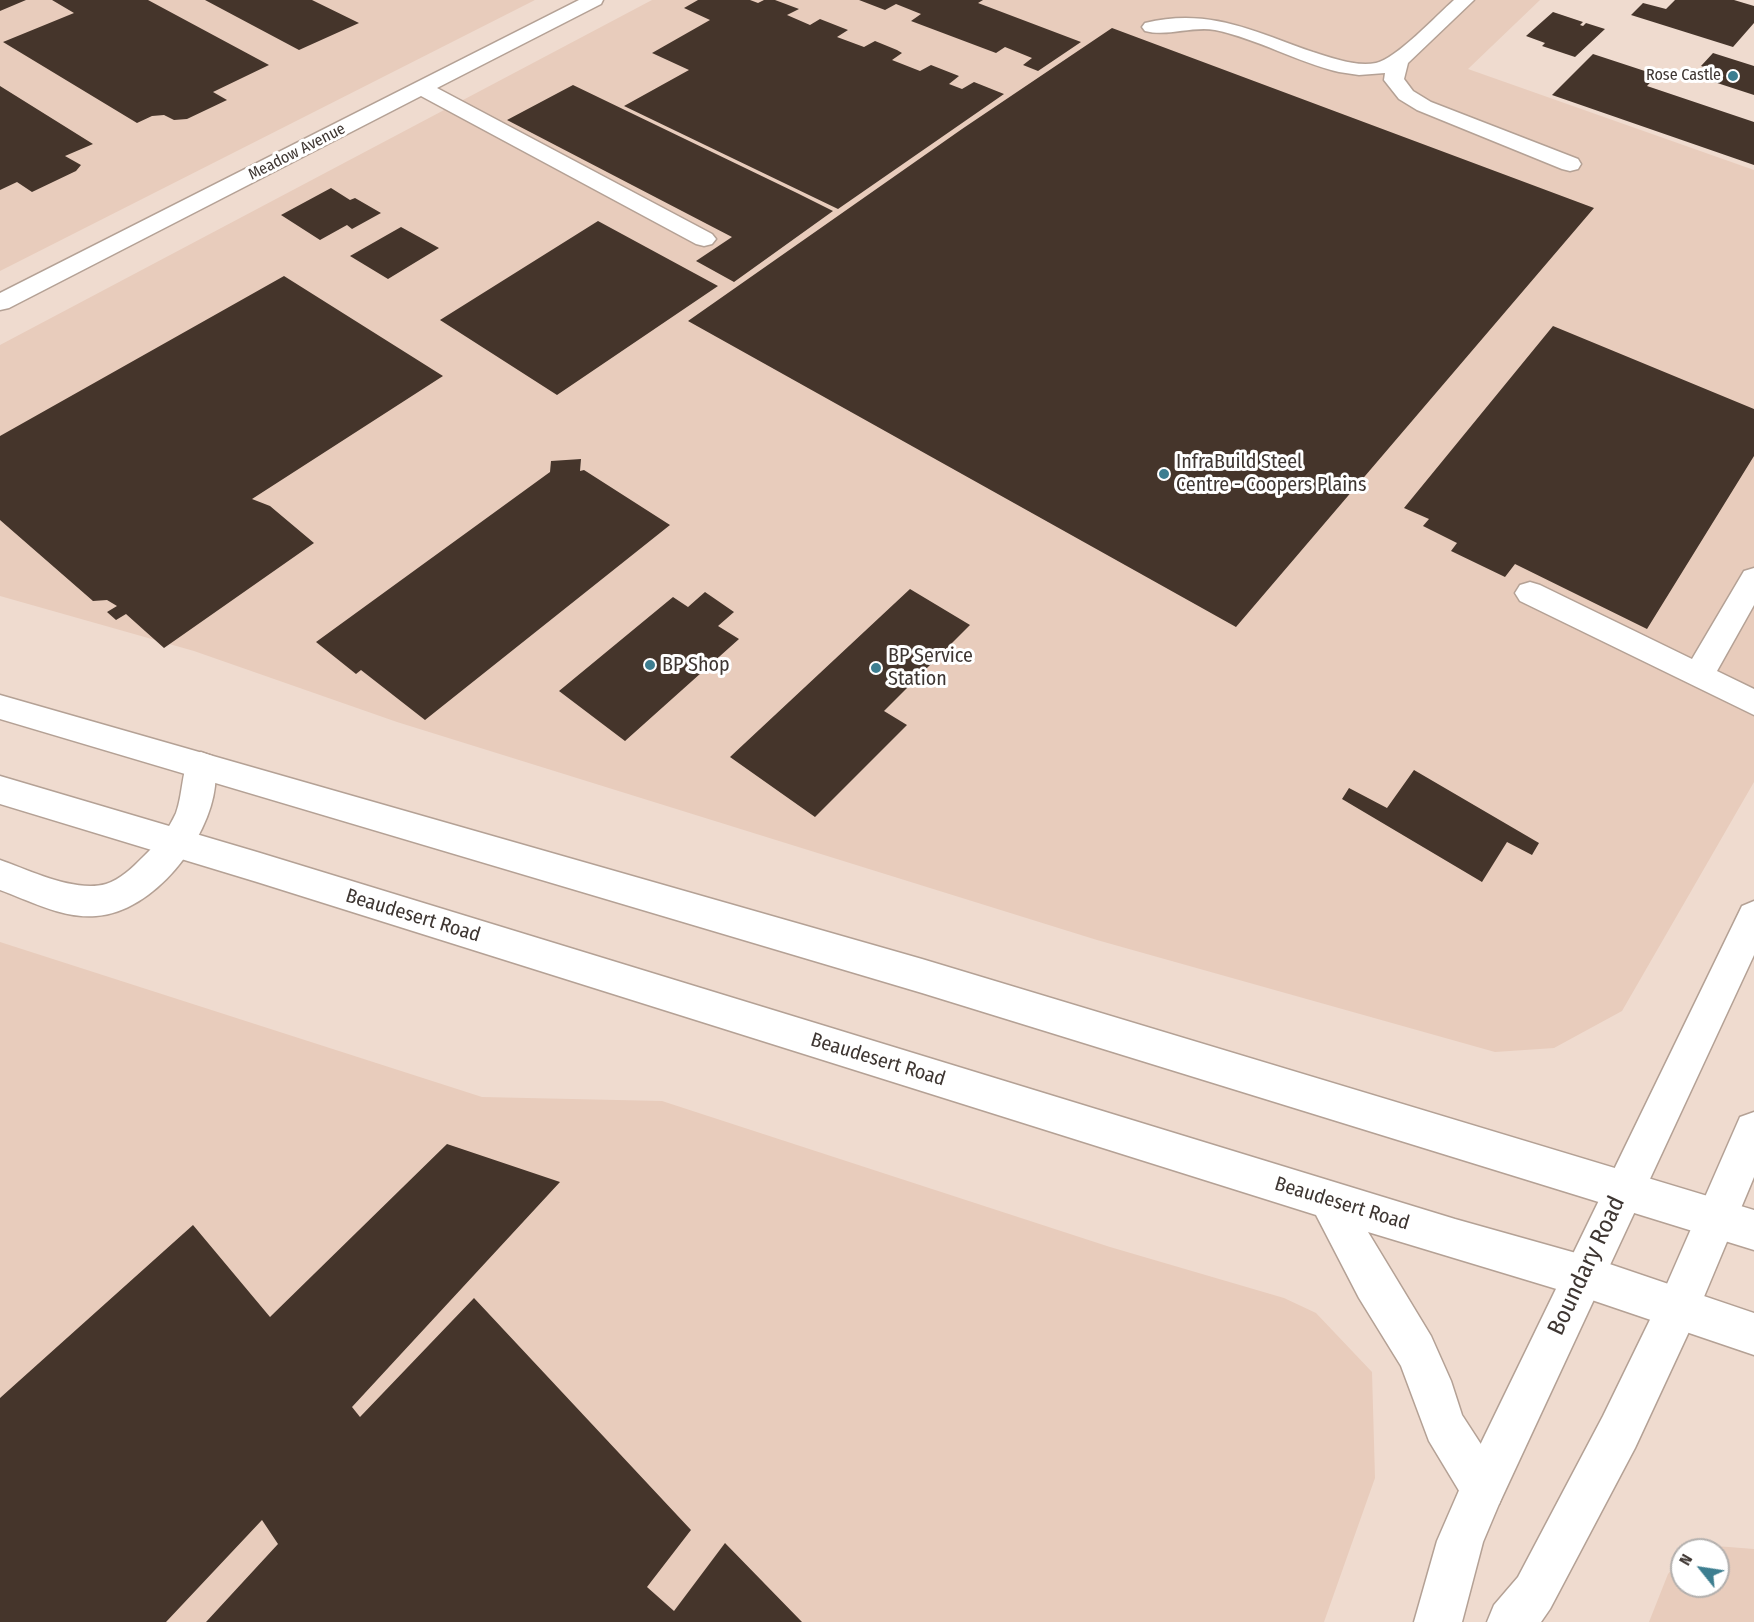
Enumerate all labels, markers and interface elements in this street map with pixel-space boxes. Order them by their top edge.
place label: Rose Castle [1646,66,1721,86]
marker: Rose Castle [1726,69,1740,83]
street label: Meadow Avenue [245,119,349,185]
place label: InfraBuild Steel Centre - Coopers Plains [1176,450,1366,497]
marker: InfraBuild Steel Centre - Coopers Plains [1157,467,1171,481]
place label: BP Service Station [888,644,973,691]
place label: BP Shop [662,653,730,677]
marker: BP Shop [643,658,657,672]
marker: BP Service Station [869,661,883,675]
street label: Beaudesert Road [343,884,483,948]
street label: Beaudesert Road [808,1028,948,1092]
street label: Beaudesert Road [1272,1172,1412,1236]
street label: Boundary Road [1542,1192,1632,1340]
north arrow [1670,1538,1730,1598]
text: N [1675,1551,1696,1569]

